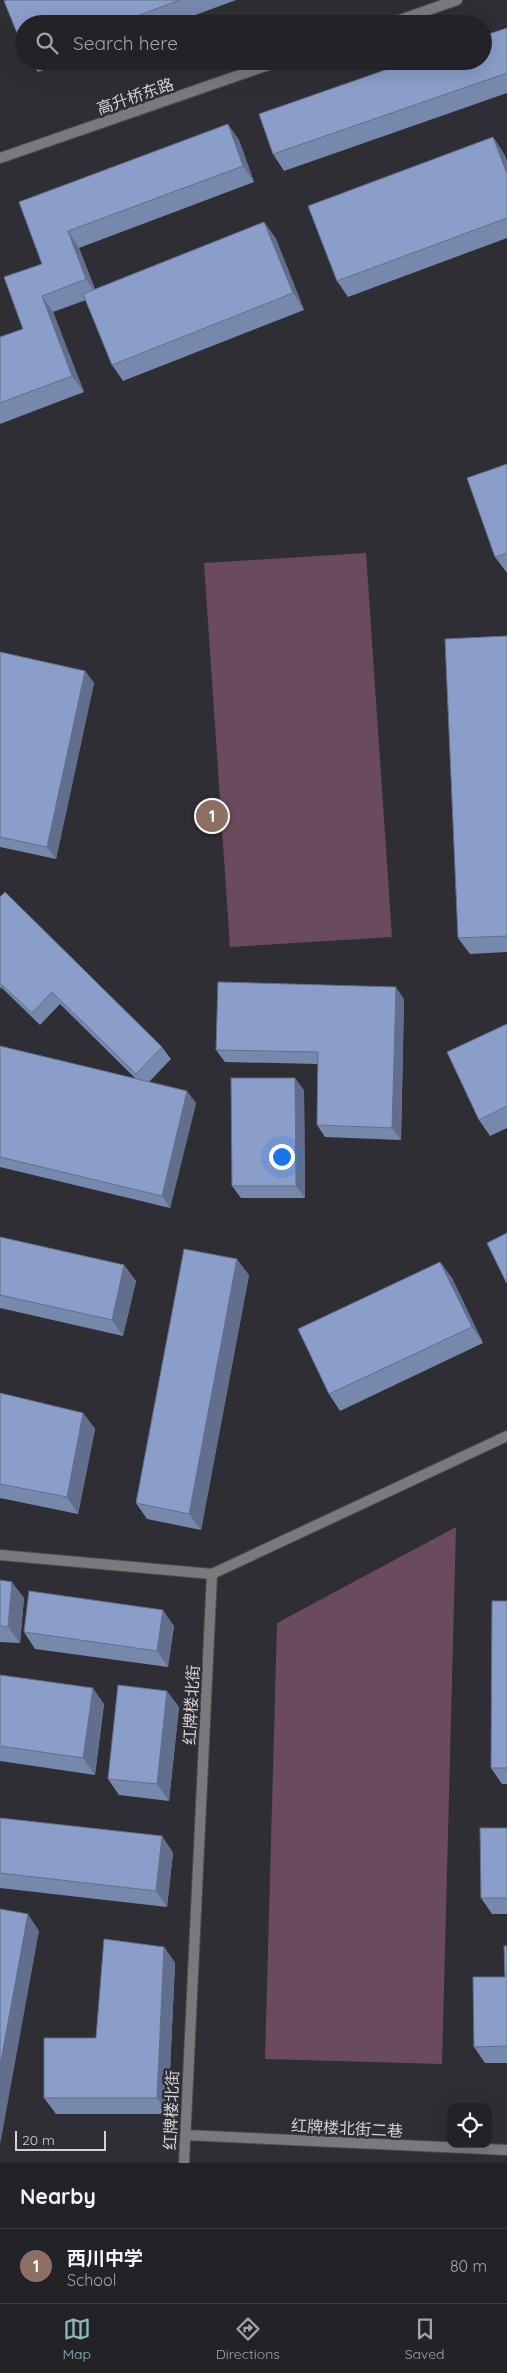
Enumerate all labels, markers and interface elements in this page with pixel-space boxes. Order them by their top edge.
search box [15,15,492,70]
icon: search [33,29,61,57]
text: Search here [73,31,178,55]
street label: 高升桥东路 [94,74,176,118]
pin: 1 [196,797,228,835]
your location [269,1144,295,1170]
street label: 红牌楼北街 [179,1665,203,1745]
street label: 红牌楼北街 [160,2070,182,2150]
map controls [447,2103,492,2148]
button: locate [447,2103,492,2148]
street label: 红牌楼北街二巷 [291,2115,403,2141]
scale bar [15,2128,106,2151]
text: 20 m [22,2131,55,2149]
text: Nearby [20,2183,96,2209]
text: 西川中学 [67,2246,143,2270]
text: 1 [33,2256,39,2276]
text: 80 m [450,2256,487,2276]
text: School [67,2270,116,2290]
tab: Map [62,2315,91,2363]
tab: Directions [216,2315,280,2363]
tab: Saved [405,2315,445,2363]

